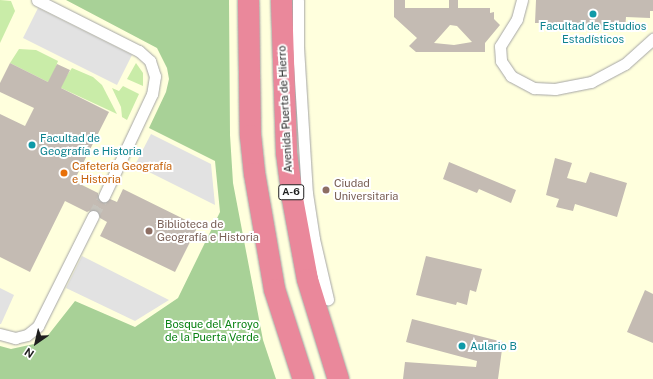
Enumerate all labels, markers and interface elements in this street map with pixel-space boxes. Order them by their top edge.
marker: Facultad de Estudios Estadísticos [588,9,598,19]
place label: Facultad de Estudios Estadísticos [540,20,646,46]
street label: Avenida Puerta de Hierro [275,45,295,173]
place label: Facultad de Geografía e Historia [40,132,142,158]
marker: Facultad de Geografía e Historia [27,140,37,150]
place label: Cafetería Geografía e Historia [72,160,172,186]
marker: Cafetería Geografía e Historia [59,168,69,178]
place label: Ciudad Universitaria [334,177,398,203]
road number: A-6 [278,184,304,200]
marker: Ciudad Universitaria [321,185,331,195]
place label: Biblioteca de Geografía e Historia [157,218,259,244]
marker: Biblioteca de Geografía e Historia [144,226,154,236]
park label: Bosque del Arroyo de la Puerta Verde [165,318,259,344]
north arrow [16,323,56,363]
place label: Aulario B [470,339,517,353]
marker: Aulario B [457,341,467,351]
text: N [22,346,36,360]

